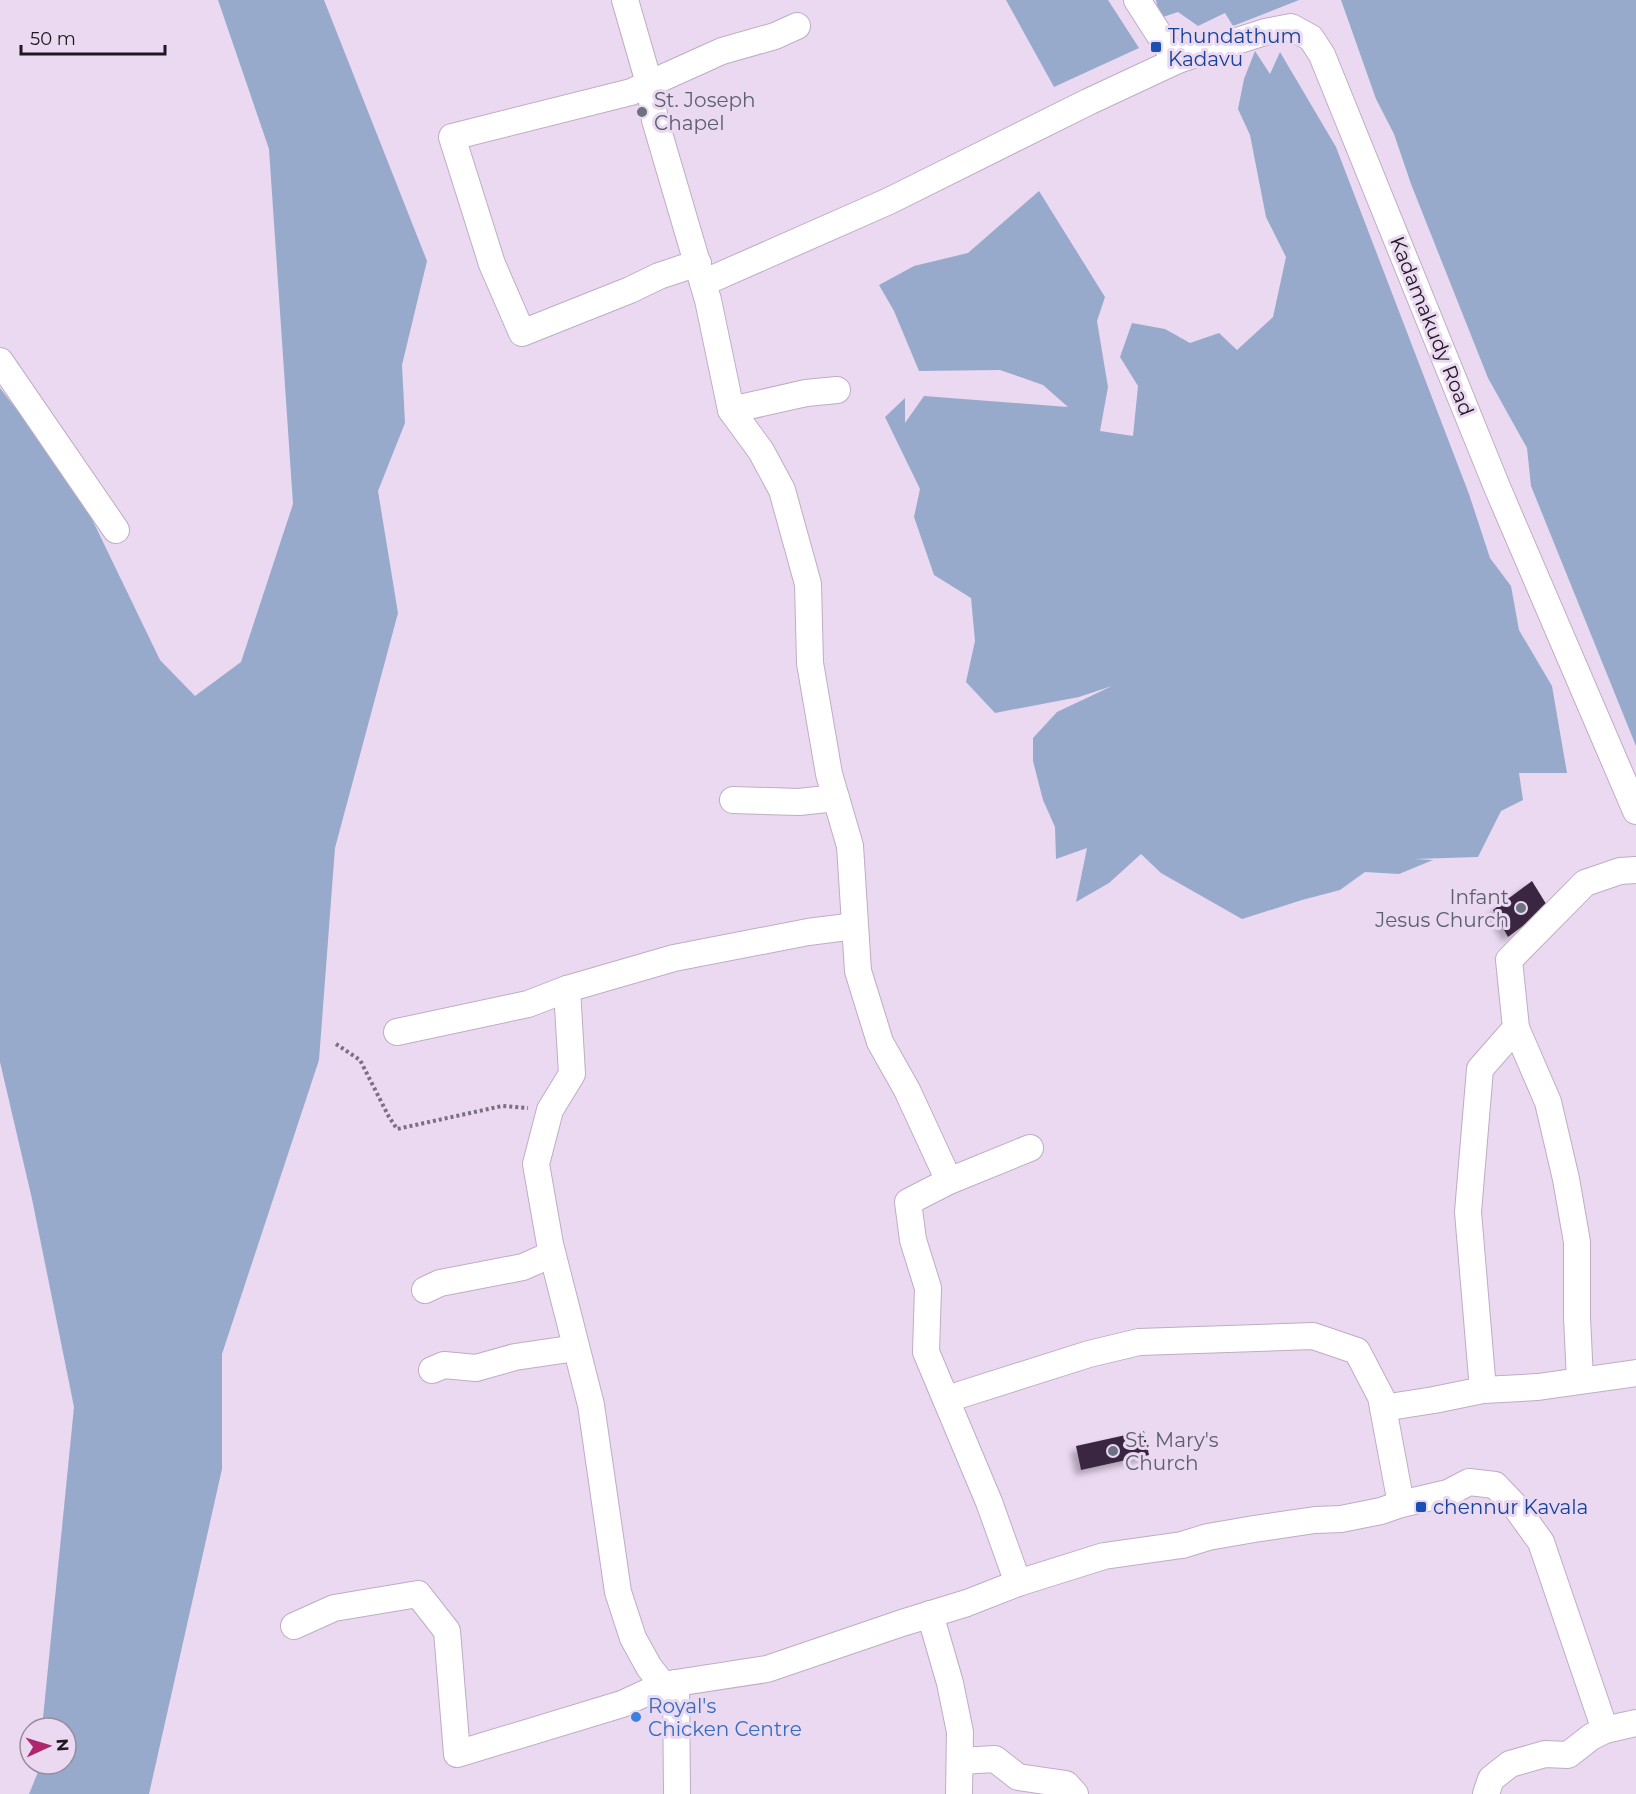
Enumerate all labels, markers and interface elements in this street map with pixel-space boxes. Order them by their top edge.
scale bar [21,18,165,56]
place label: Thundathum Kadavu [1168,24,1302,71]
text: 50 m [30,28,76,50]
marker: Thundathum Kadavu [1149,40,1163,54]
place label: St. Joseph Chapel [654,88,756,135]
marker: St. Joseph Chapel [635,105,649,119]
street label: Kadamakudy Road [1385,233,1479,419]
place label: Infant Jesus Church [1374,885,1509,932]
marker: Infant Jesus Church [1514,901,1528,915]
place label: St. Mary's Church [1125,1428,1219,1475]
marker: St. Mary's Church [1106,1444,1120,1458]
place label: chennur Kavala [1433,1495,1588,1519]
marker: chennur Kavala [1414,1500,1428,1514]
place label: Royal's Chicken Centre [648,1694,802,1741]
marker: Royal's Chicken Centre [629,1710,643,1724]
north arrow [18,1716,78,1776]
text: N [53,1738,72,1752]

